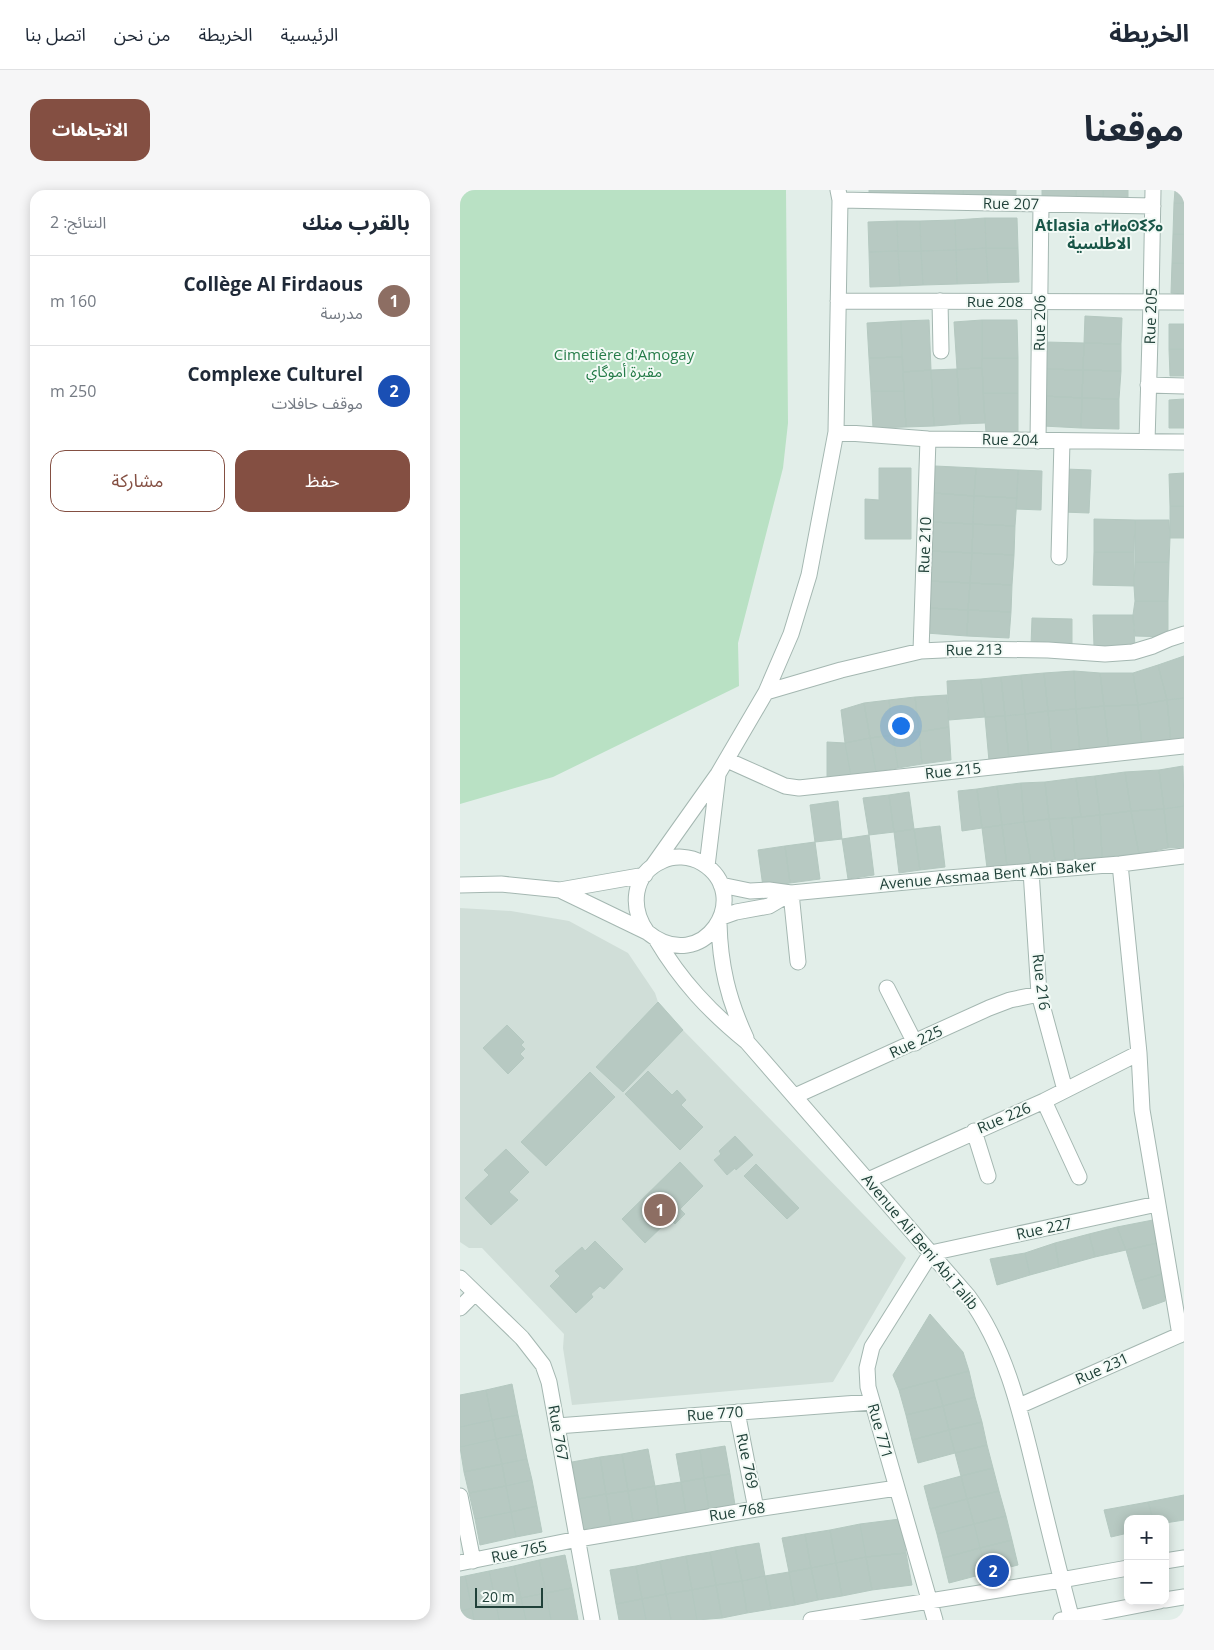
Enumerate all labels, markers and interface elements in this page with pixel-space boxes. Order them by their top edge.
text: الخريطة [1109,16,1189,49]
text: اتصل بنا [25,22,86,46]
text: من نحن [114,22,171,46]
text: الخريطة [199,22,252,46]
text: الرئيسية [280,22,338,46]
button: الاتجاهات [30,99,150,161]
text: موقعنا [1084,104,1184,151]
street label: Rue 207 [983,193,1039,213]
text: بالقرب منك [302,208,410,236]
text: النتائج: 2 [50,211,106,233]
district label: Atlasia ⴰⵜⵍⴰⵙⵉⵢⴰ الاطلسية [1035,214,1163,254]
text: Collège Al Firdaous [184,271,363,297]
street label: Rue 205 [1139,287,1161,345]
text: 160 m [50,290,96,312]
text: 1 [389,290,399,312]
street label: Rue 208 [967,291,1023,311]
street label: Rue 206 [1029,295,1049,351]
text: مدرسة [320,302,363,324]
park label: Cimetière d'Amogay مقبرة أموگاي [554,344,695,383]
text: Complexe Culturel [188,361,363,387]
text: 250 m [50,380,96,402]
text: 2 [389,380,399,402]
text: موقف حافلات [271,392,363,414]
street label: Rue 204 [982,429,1039,449]
button: مشاركة [50,450,225,512]
button: حفظ [235,450,410,512]
street label: Rue 210 [913,516,935,574]
street label: Rue 213 [946,639,1002,659]
your location [888,713,914,739]
street label: Rue 215 [924,757,982,783]
street label: Avenue Assmaa Bent Abi Baker [879,855,1097,893]
street label: Rue 216 [1029,953,1055,1011]
street label: Rue 225 [886,1020,945,1062]
street label: Rue 226 [974,1097,1034,1137]
street label: Avenue Ali Beni Abi Talib [858,1169,984,1314]
pin: 1 [644,1191,676,1229]
street label: Rue 227 [1014,1212,1074,1244]
street label: Rue 231 [1072,1347,1131,1389]
street label: Rue 770 [686,1401,744,1425]
street label: Rue 771 [864,1401,898,1461]
street label: Rue 767 [544,1403,574,1462]
street label: Rue 769 [732,1431,764,1491]
street label: Rue 768 [707,1497,766,1525]
map controls [1124,1515,1169,1605]
button: + [1124,1515,1169,1560]
street label: Rue 765 [489,1535,549,1567]
pin: 2 [977,1552,1009,1590]
button: − [1124,1560,1169,1605]
scale bar [475,1585,542,1608]
text: 20 m [482,1587,515,1606]

